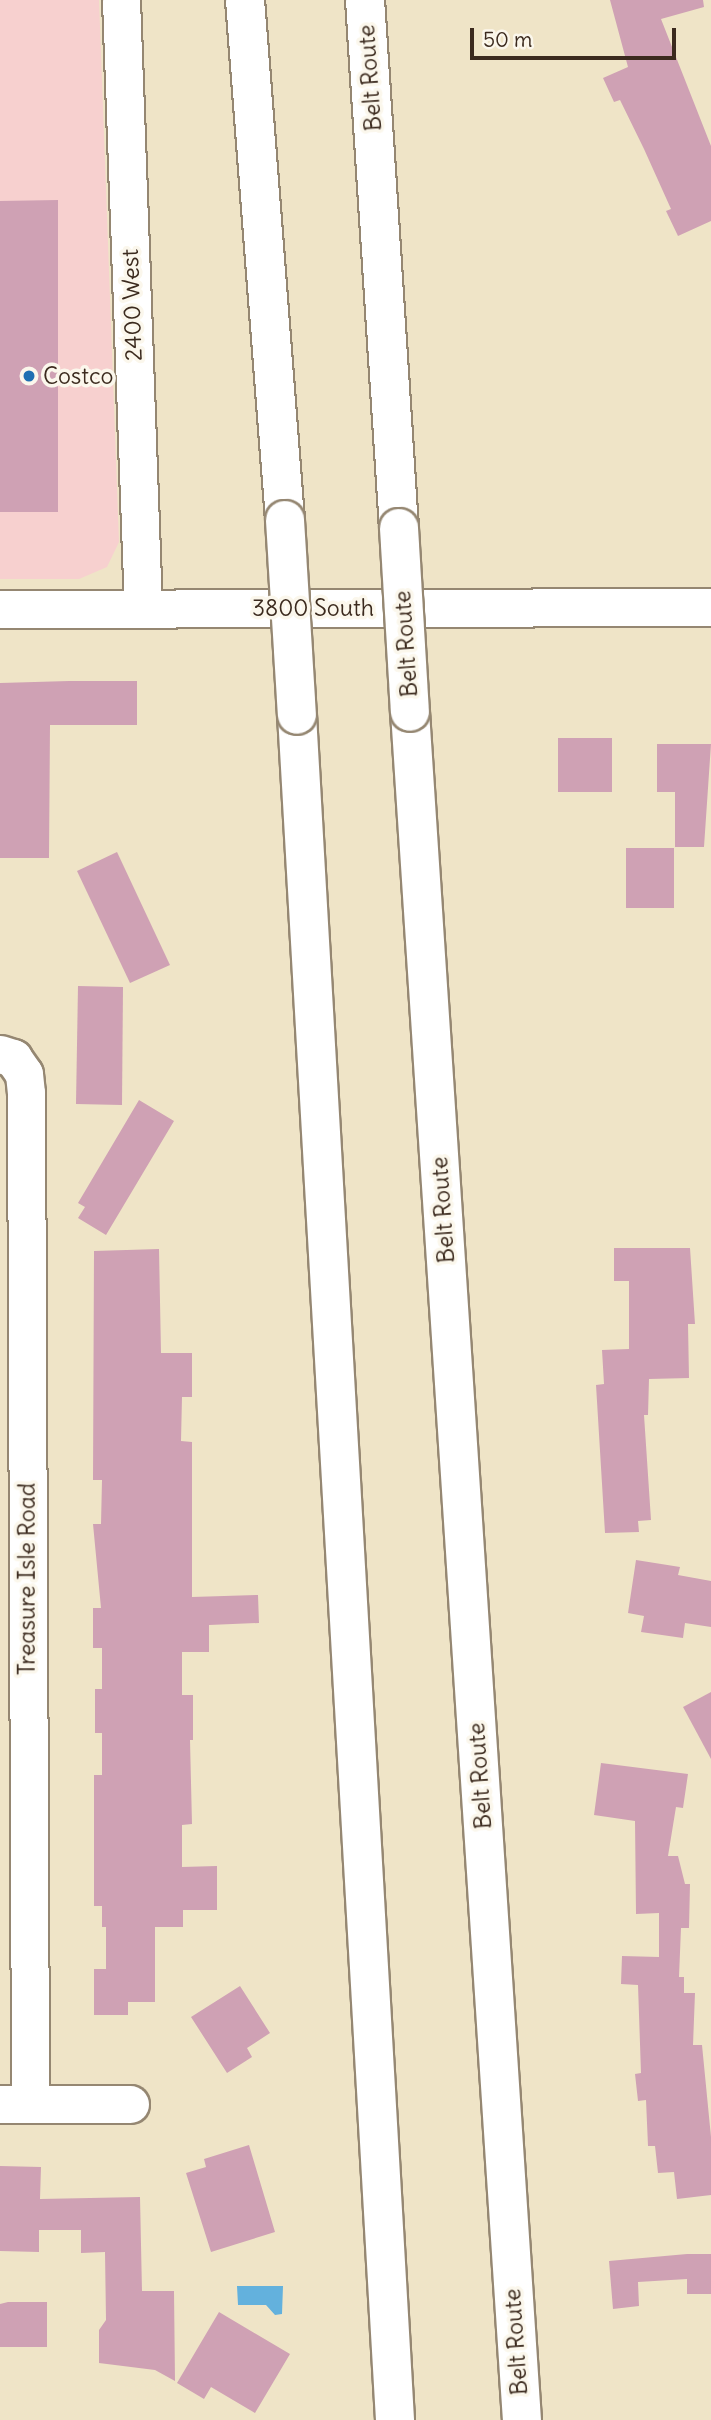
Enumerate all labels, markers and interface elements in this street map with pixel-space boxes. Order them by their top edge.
scale bar [473,14,680,58]
street label: Belt Route [353,24,387,132]
text: 50 m [483,26,532,53]
street label: 2400 West [116,249,148,361]
place label: Costco [43,362,113,390]
marker: Costco [21,368,37,384]
street label: Belt Route [389,590,423,698]
street label: 3800 South [252,594,374,622]
street label: Belt Route [426,1156,460,1264]
street label: Treasure Isle Road [13,1483,41,1675]
street label: Belt Route [463,1722,497,1830]
street label: Belt Route [499,2288,533,2396]

